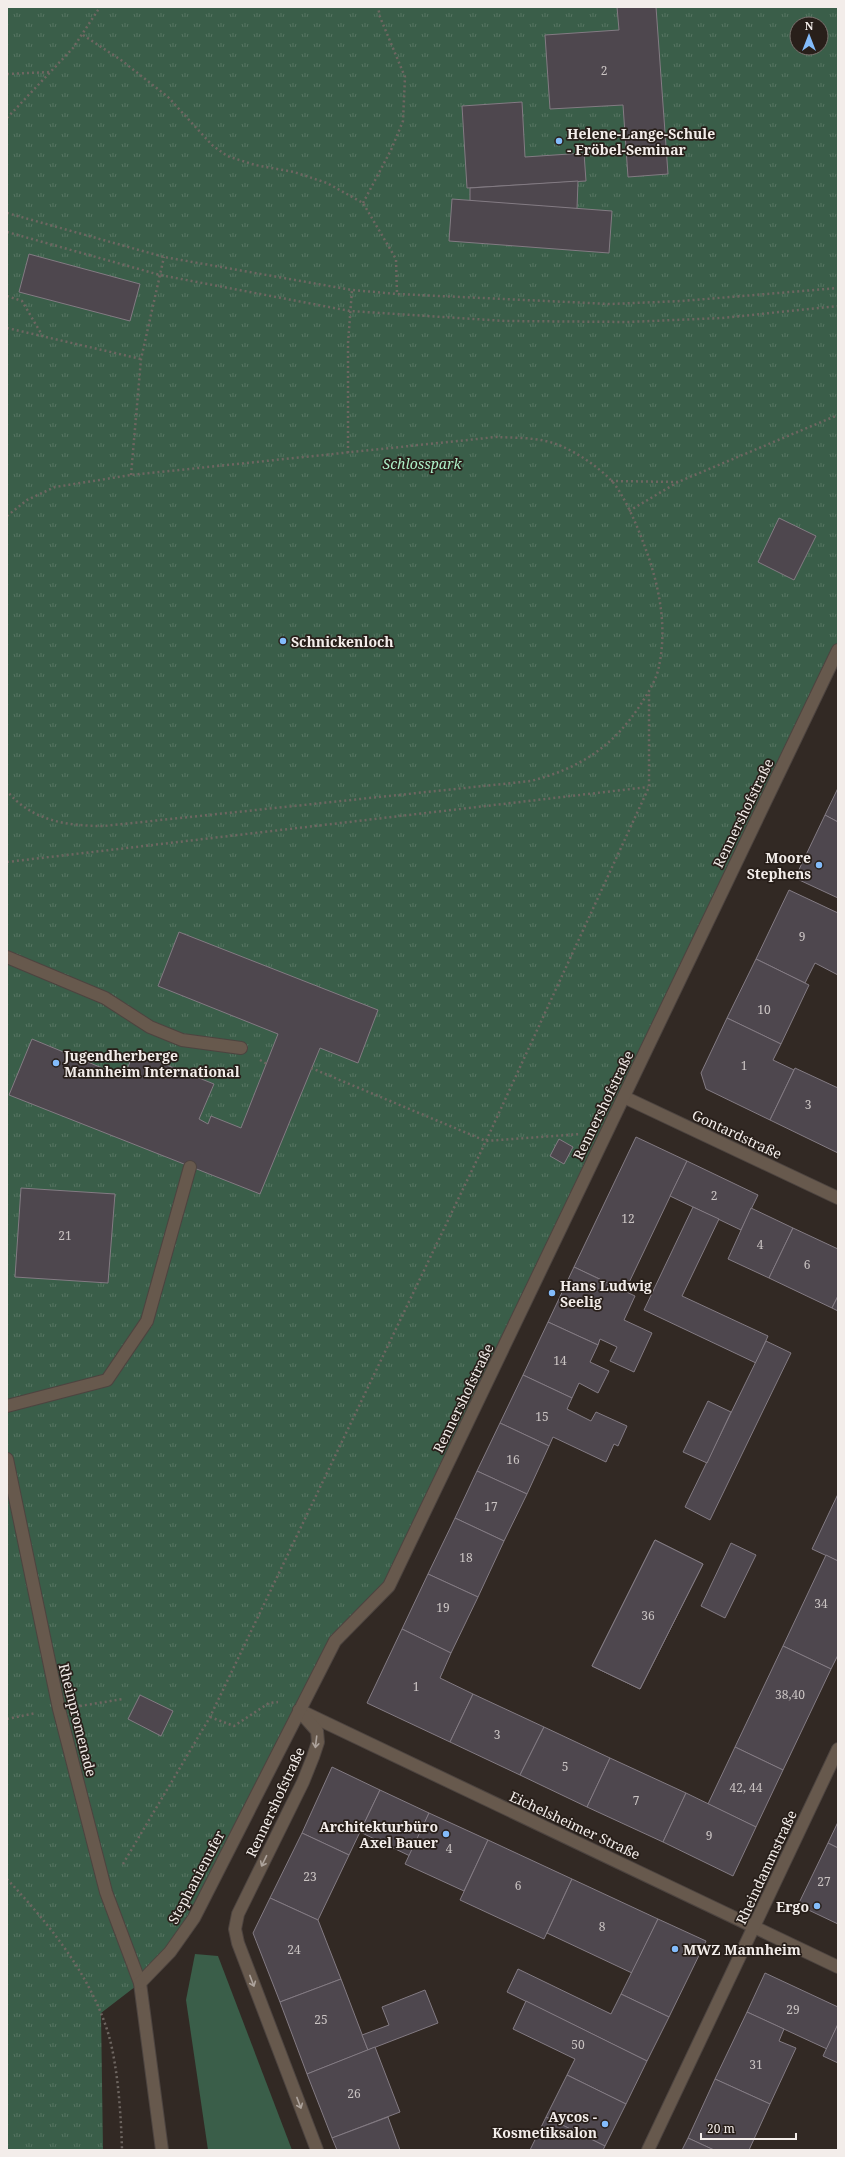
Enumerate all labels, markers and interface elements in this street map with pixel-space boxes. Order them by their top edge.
north arrow [789,16,829,56]
text: N [805,18,814,33]
house number: 2 [601,62,607,79]
place label: Helene-Lange-Schule - Fröbel-Seminar [567,124,715,159]
marker: Helene-Lange-Schule - Fröbel-Seminar [554,136,564,146]
park label: Schlosspark [383,454,462,473]
place label: Schnickenloch [291,632,394,651]
marker: Schnickenloch [278,636,288,646]
street label: Rennershofstraße [708,755,778,871]
place label: Moore Stephens [747,848,811,883]
marker: Moore Stephens [814,860,824,870]
house number: 9 [799,928,805,945]
house number: 10 [757,1001,771,1018]
place label: Jugendherberge Mannheim International [63,1046,240,1081]
street label: Rennershofstraße [568,1047,638,1163]
house number: 1 [741,1057,747,1074]
marker: Jugendherberge Mannheim International [51,1058,61,1068]
house number: 3 [805,1096,812,1113]
street label: Gontardstraße [689,1105,785,1163]
house number: 2 [711,1187,717,1204]
house number: 12 [621,1210,635,1227]
house number: 21 [58,1227,72,1244]
house number: 4 [757,1236,764,1253]
house number: 6 [804,1256,811,1273]
place label: Hans Ludwig Seelig [560,1276,652,1311]
marker: Hans Ludwig Seelig [547,1288,557,1298]
street label: Rennershofstraße [428,1340,498,1456]
house number: 14 [553,1352,567,1369]
house number: 15 [535,1408,549,1425]
house number: 16 [506,1451,520,1468]
house number: 17 [484,1498,498,1515]
house number: 18 [459,1549,473,1566]
house number: 34 [814,1595,828,1612]
house number: 19 [436,1599,450,1616]
house number: 36 [641,1607,655,1624]
street label: Rheinpromenade [55,1661,101,1779]
house number: 1 [413,1678,419,1695]
house number: 38,40 [775,1686,805,1703]
house number: 3 [494,1726,501,1743]
one-way arrow [313,1736,320,1749]
street label: Rennershofstraße [241,1744,309,1860]
house number: 5 [562,1758,568,1775]
house number: 42, 44 [730,1779,763,1796]
street label: Eichelsheimer Straße [507,1786,643,1864]
house number: 7 [633,1792,640,1809]
street label: Rheindammstraße [731,1807,801,1927]
place label: Architekturbüro Axel Bauer [319,1817,439,1852]
street label: Stephanienufer [163,1826,229,1927]
house number: 9 [706,1827,712,1844]
marker: Architekturbüro Axel Bauer [441,1829,451,1839]
house number: 4 [446,1840,453,1857]
one-way arrow [260,1855,267,1867]
house number: 23 [303,1868,317,1885]
house number: 27 [817,1873,831,1890]
house number: 6 [515,1877,522,1894]
place label: Ergo [776,1897,809,1916]
marker: Ergo [812,1901,822,1911]
house number: 8 [599,1918,606,1935]
place label: MWZ Mannheim [683,1940,801,1959]
house number: 24 [287,1941,301,1958]
marker: MWZ Mannheim [670,1944,680,1954]
one-way arrow [249,1975,257,1987]
house number: 29 [786,2001,800,2018]
house number: 25 [314,2011,328,2028]
house number: 50 [571,2036,585,2053]
house number: 31 [749,2056,763,2073]
house number: 26 [347,2085,361,2102]
one-way arrow [295,2096,303,2108]
place label: Aycos - Kosmetiksalon [492,2107,597,2142]
scale bar [701,2115,796,2141]
marker: Aycos - Kosmetiksalon [600,2119,610,2129]
text: 20 m [707,2120,735,2137]

